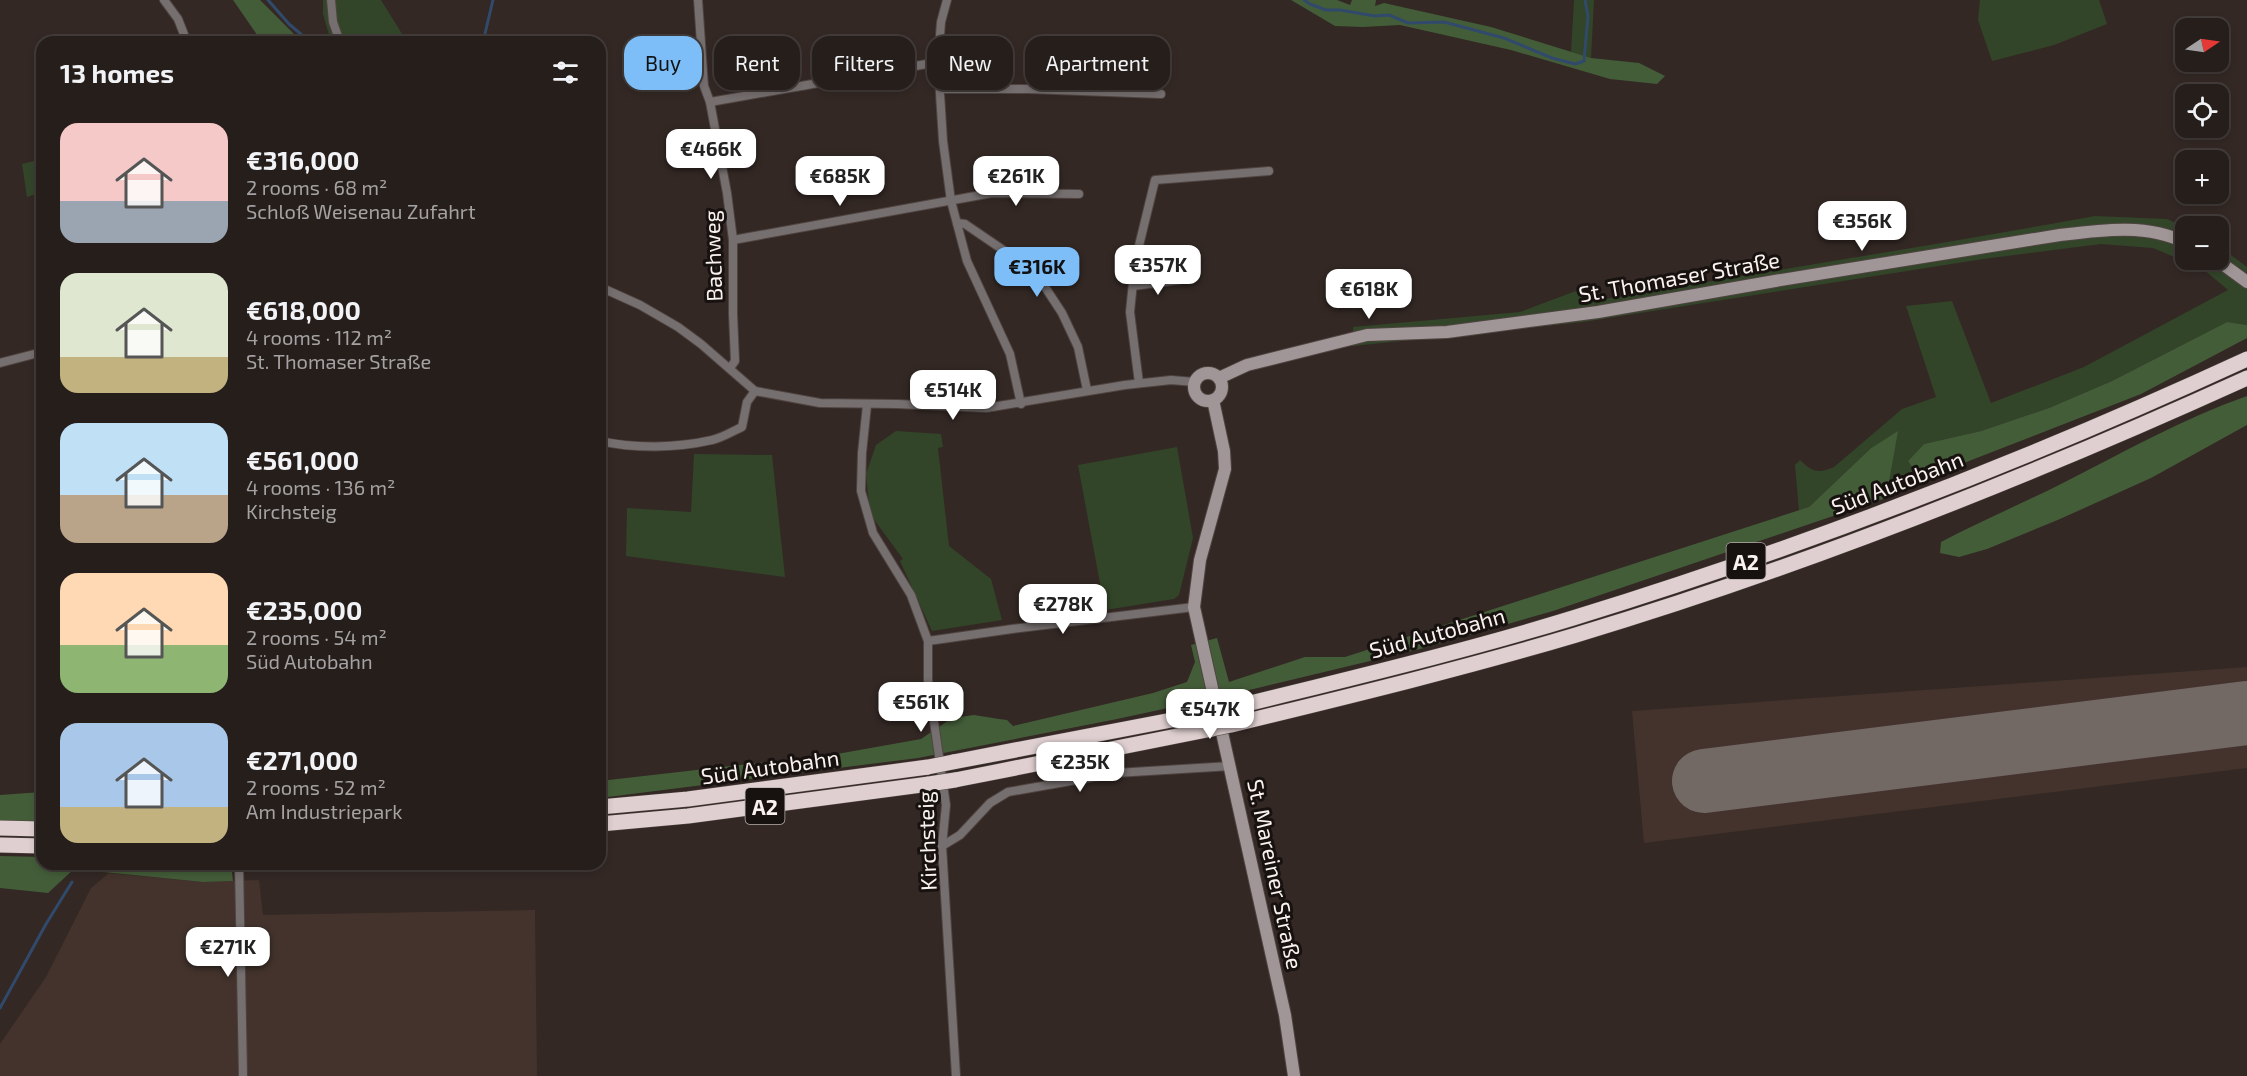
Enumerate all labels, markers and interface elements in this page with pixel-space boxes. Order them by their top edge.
north arrow [2175,18,2229,72]
map controls [2175,18,2229,270]
chip: Buy [624,36,702,90]
chip: Rent [714,36,800,90]
chip: Filters [812,36,915,90]
chip: New [927,36,1013,90]
chip: Apartment [1025,36,1170,90]
icon: filters [549,56,582,89]
text: 13 homes [60,57,174,88]
button: locate [2175,84,2229,138]
pin: €466K [669,129,753,180]
text: €466K [680,136,742,160]
text: €316,000 [246,144,360,175]
icon: home [108,147,180,219]
button: + [2175,150,2229,204]
pin: €685K [798,156,882,207]
pin: €261K [974,156,1058,207]
text: €685K [810,163,870,187]
text: €261K [987,163,1045,187]
text: 2 rooms · 68 m² [246,175,387,199]
text: Schloß Weisenau Zufahrt [246,199,476,223]
pin: €356K [1820,201,1904,252]
text: €356K [1832,208,1892,232]
street label: Bachweg [697,210,727,302]
button: − [2175,216,2229,270]
pin: €357K [1116,245,1200,296]
street label: St. Thomaser Straße [1576,245,1782,307]
pin: €316K [995,247,1079,298]
text: €357K [1129,252,1187,276]
text: €316K [1008,254,1066,278]
pin: €618K [1327,269,1411,320]
text: €618K [1340,276,1398,300]
text: €618,000 [246,294,361,325]
icon: home [108,297,180,369]
text: 4 rooms · 112 m² [246,325,392,349]
text: St. Thomaser Straße [246,349,431,373]
pin: €514K [911,370,995,421]
text: €514K [924,377,982,401]
text: €561,000 [246,444,359,475]
street label: Süd Autobahn [1827,445,1967,519]
icon: home [108,447,180,519]
text: 4 rooms · 136 m² [246,475,395,499]
text: Kirchsteig [246,499,337,523]
road number: A2 [1726,543,1766,579]
pin: €278K [1021,584,1105,635]
text: €278K [1033,591,1093,615]
text: €235,000 [246,594,362,625]
icon: home [108,597,180,669]
street label: Süd Autobahn [1366,601,1508,663]
text: 2 rooms · 54 m² [246,625,387,649]
text: Süd Autobahn [246,649,373,673]
pin: €561K [879,682,963,733]
text: €561K [893,689,950,713]
pin: €547K [1168,689,1252,740]
text: €547K [1180,696,1240,720]
pin: €235K [1038,742,1122,793]
street label: Süd Autobahn [699,743,841,789]
text: €271,000 [246,744,358,775]
icon: home [108,747,180,819]
text: €235K [1050,749,1110,773]
text: 2 rooms · 52 m² [246,775,386,799]
street label: St. Mareiner Straße [1243,777,1309,971]
road number: A2 [746,788,784,824]
street label: Kirchsteig [911,791,941,891]
text: Am Industriepark [246,799,402,823]
pin: €271K [186,927,270,978]
text: €271K [200,934,256,958]

